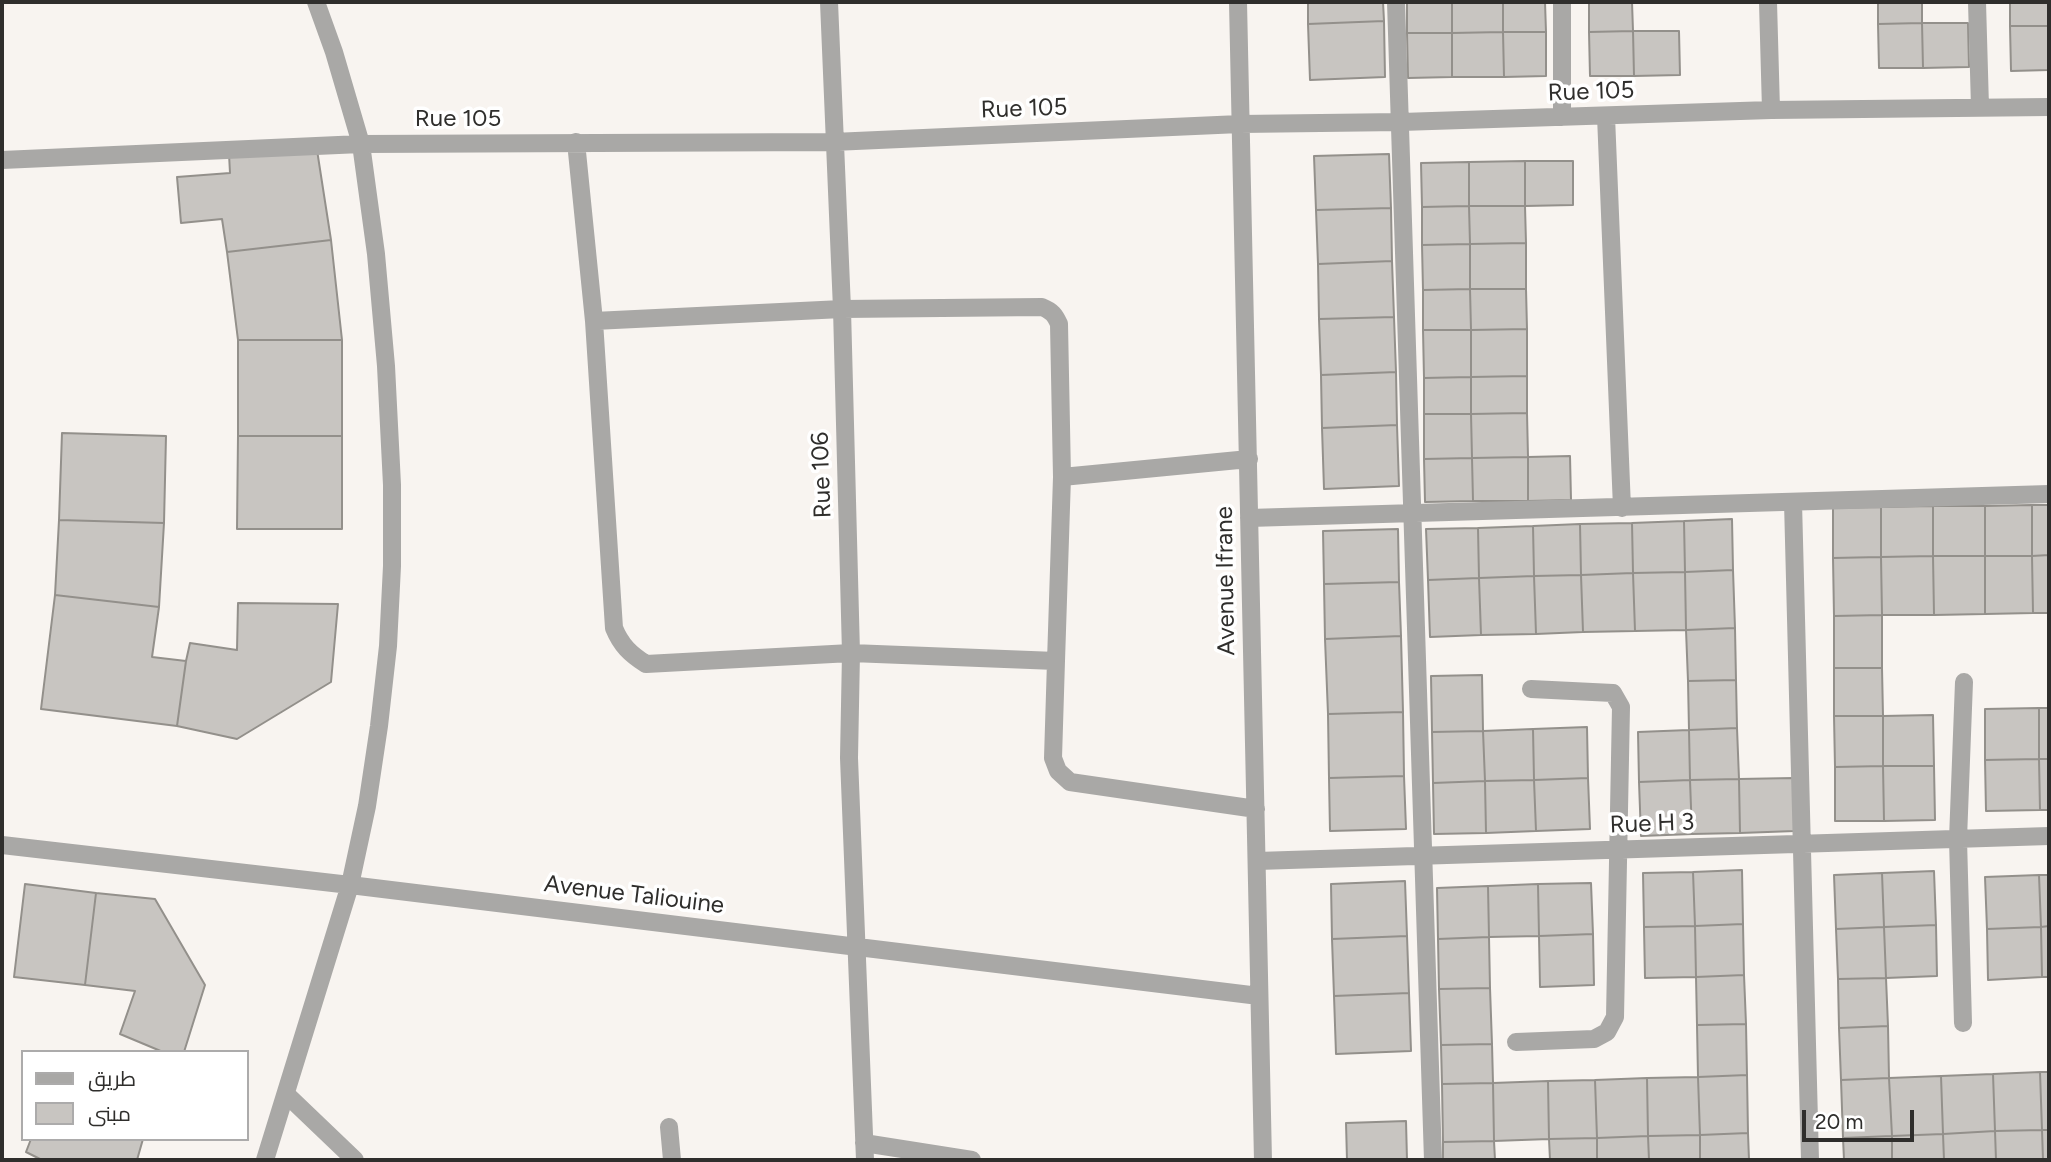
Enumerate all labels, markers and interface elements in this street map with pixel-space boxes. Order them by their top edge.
street label: Rue 105 [1547,76,1635,108]
street label: Rue 105 [980,93,1068,125]
street label: Rue 105 [415,105,501,133]
street label: Rue 106 [806,431,838,519]
street label: Avenue Ifrane [1210,506,1242,656]
street label: Rue H 3 [1609,808,1695,840]
street label: Avenue Taliouine [542,870,726,920]
legend [21,1050,248,1141]
text: طريق [88,1066,136,1091]
scale bar [1806,1096,1918,1140]
text: مبنى [88,1101,131,1126]
text: 20 m [1815,1109,1863,1134]

